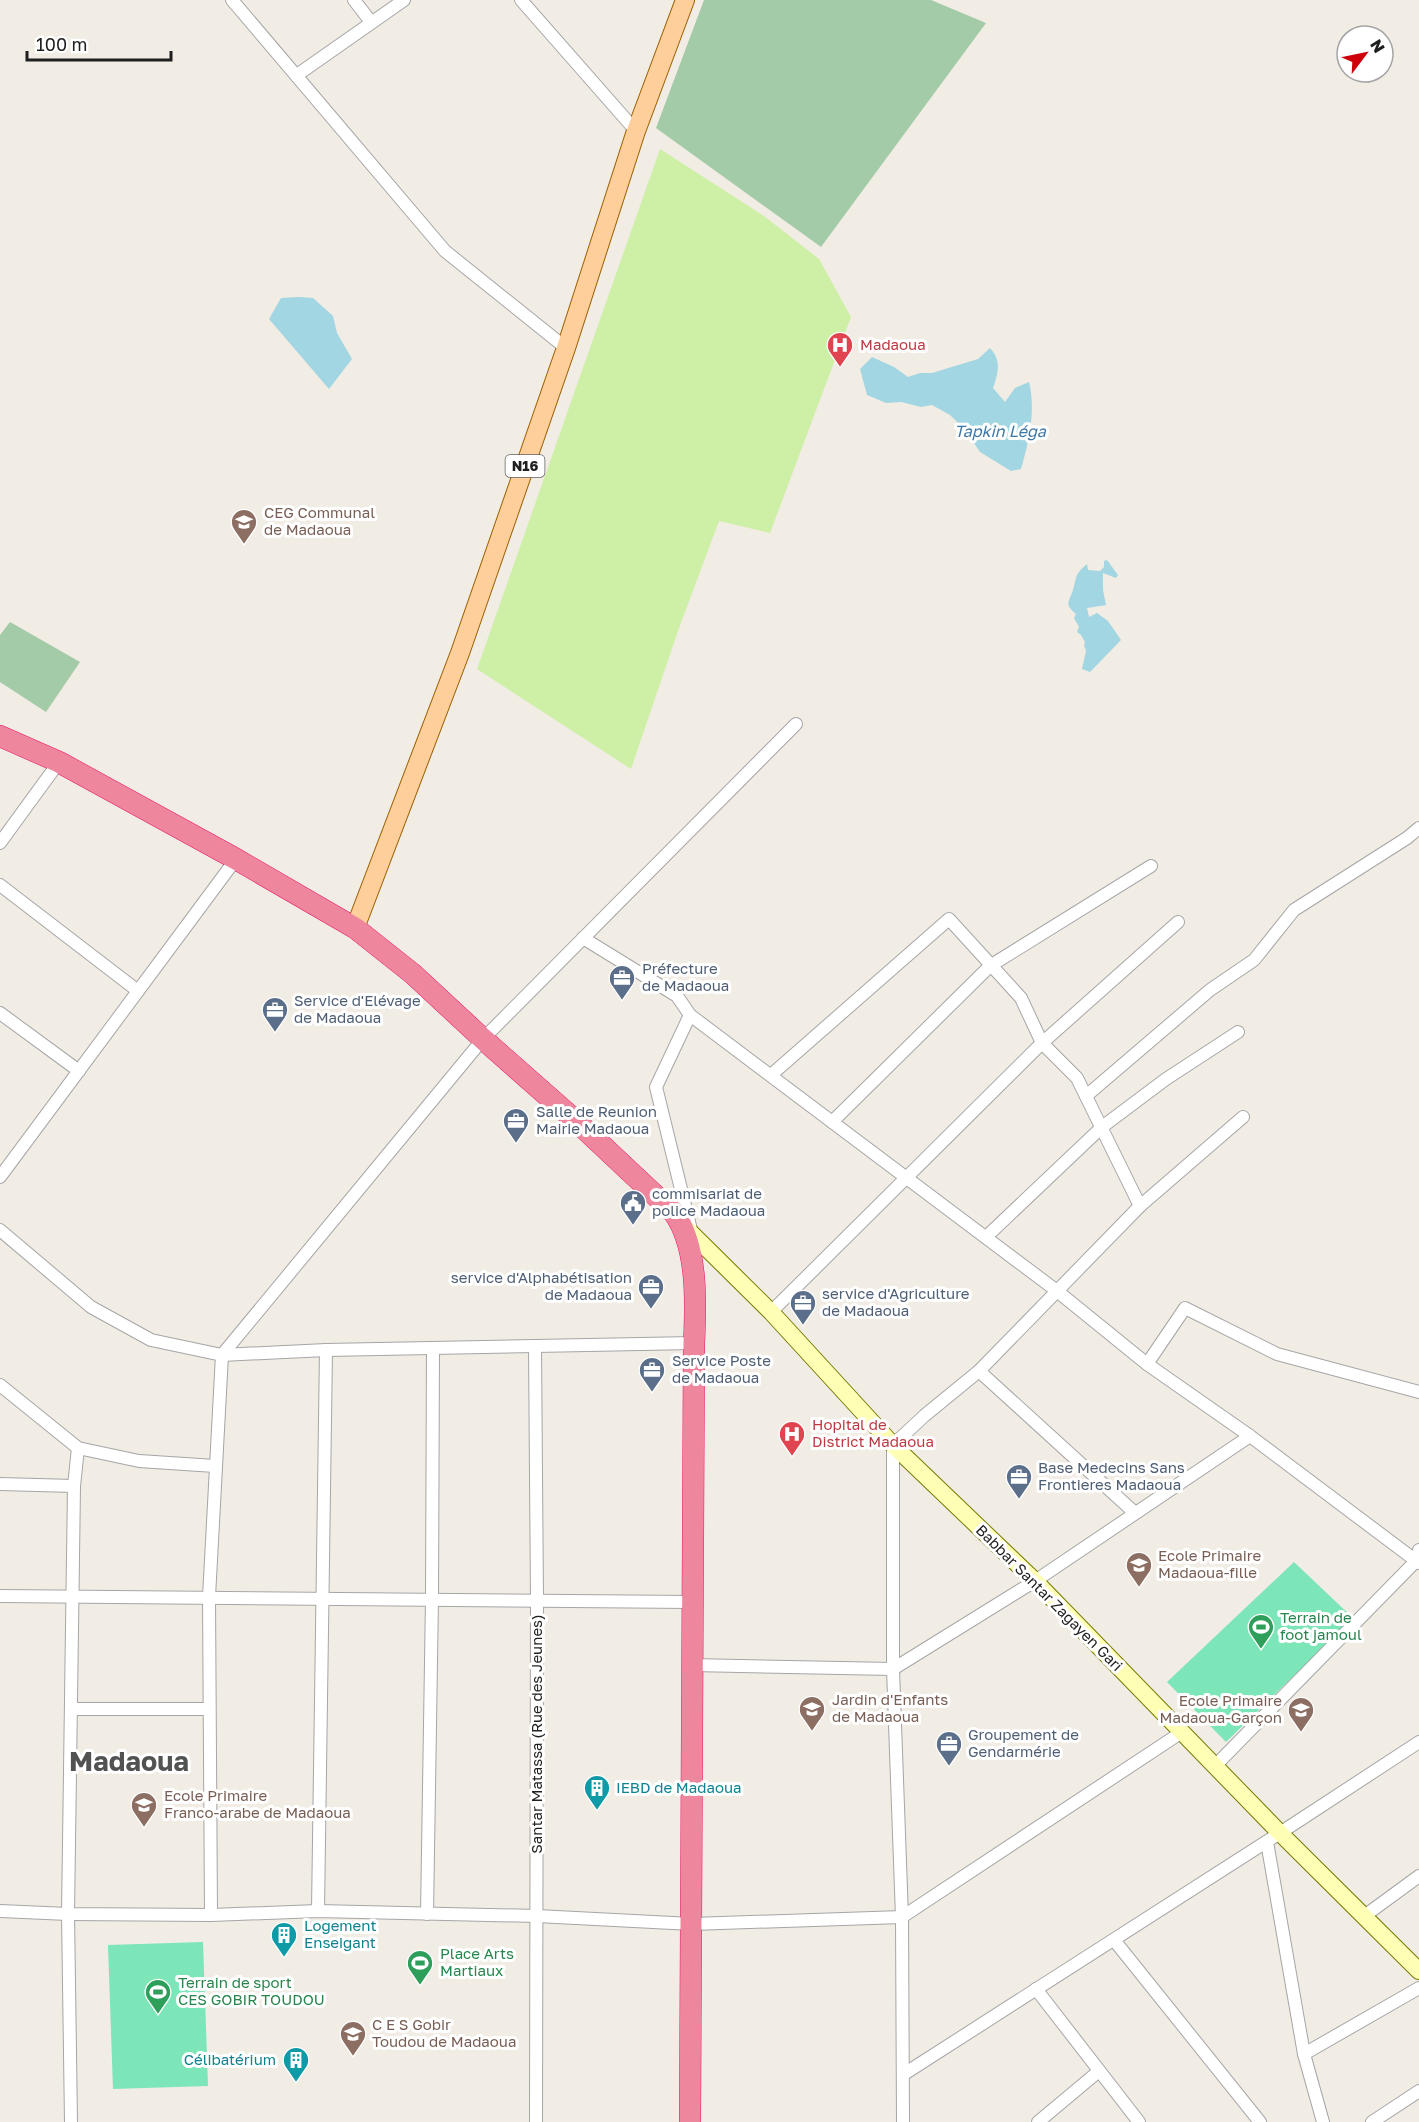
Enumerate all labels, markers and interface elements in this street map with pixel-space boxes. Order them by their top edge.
scale bar [27,24,171,62]
north arrow [1335,24,1395,84]
text: 100 m [36,33,87,55]
text: N [1366,36,1389,57]
hospital icon: Madaoua [825,330,855,368]
place label: Madaoua [860,335,926,353]
water label: Tapkin Léga [954,421,1047,441]
road number: N16 [506,455,544,477]
place label: CEG Communal de Madaoua [264,503,375,538]
school or university icon: CEG Communal de Madaoua [229,507,259,545]
place label: Préfecture de Madaoua [642,959,729,994]
office icon: Préfecture de Madaoua [607,963,637,1001]
place label: Service d'Elévage de Madaoua [294,991,421,1026]
office icon: Service d'Elévage de Madaoua [260,995,290,1033]
place label: Salle de Reunion Mairie Madaoua [536,1102,657,1137]
office icon: Salle de Reunion Mairie Madaoua [501,1106,531,1144]
place label: commisariat de police Madaoua [652,1184,765,1219]
public building icon: commisariat de police Madaoua [618,1188,648,1226]
place label: service d'Alphabétisation de Madaoua [451,1268,632,1303]
office icon: service d'Alphabétisation de Madaoua [636,1272,666,1310]
place label: service d'Agriculture de Madaoua [822,1284,970,1319]
office icon: service d'Agriculture de Madaoua [788,1288,818,1326]
place label: Service Poste de Madaoua [672,1351,771,1386]
office icon: Service Poste de Madaoua [637,1355,667,1393]
place label: Hopital de District Madaoua [812,1415,934,1450]
hospital icon: Hopital de District Madaoua [777,1419,807,1457]
place label: Base Medecins Sans Frontieres Madaoua [1038,1458,1185,1493]
office icon: Base Medecins Sans Frontieres Madaoua [1004,1462,1034,1500]
street label: Babbar Santar Zagayen Gari [973,1520,1127,1674]
place label: Ecole Primaire Madaoua-fille [1158,1546,1261,1581]
school or university icon: Ecole Primaire Madaoua-fille [1124,1550,1154,1588]
place label: Terrain de foot jamoul [1280,1608,1362,1643]
sports icon: Terrain de foot jamoul [1246,1612,1276,1650]
street label: Santar Matassa (Rue des Jeunes) [527,1614,545,1854]
place label: Jardin d'Enfants de Madaoua [832,1690,948,1725]
place label: Ecole Primaire Madaoua-Garçon [1160,1691,1282,1726]
school or university icon: Jardin d'Enfants de Madaoua [797,1694,827,1732]
school or university icon: Ecole Primaire Madaoua-Garçon [1286,1695,1316,1733]
place label: Groupement de Gendarmérie [968,1725,1079,1760]
office icon: Groupement de Gendarmérie [934,1729,964,1767]
district label: Madaoua [69,1745,189,1777]
building icon: IEBD de Madaoua [582,1773,612,1811]
place label: IEBD de Madaoua [616,1778,741,1796]
place label: Ecole Primaire Franco-arabe de Madaoua [164,1786,351,1821]
school or university icon: Ecole Primaire Franco-arabe de Madaoua [129,1790,159,1828]
place label: Logement Enseigant [304,1916,376,1951]
building icon: Logement Enseigant [269,1920,299,1958]
place label: Place Arts Martiaux [440,1944,514,1979]
sports icon: Place Arts Martiaux [405,1948,435,1986]
place label: Terrain de sport CES GOBIR TOUDOU [178,1973,325,2008]
sports icon: Terrain de sport CES GOBIR TOUDOU [143,1977,173,2015]
place label: C E S Gobir Toudou de Madaoua [372,2015,516,2050]
school or university icon: C E S Gobir Toudou de Madaoua [338,2019,368,2057]
building icon: Célibatérium [281,2045,311,2083]
place label: Célibatérium [184,2050,276,2068]

